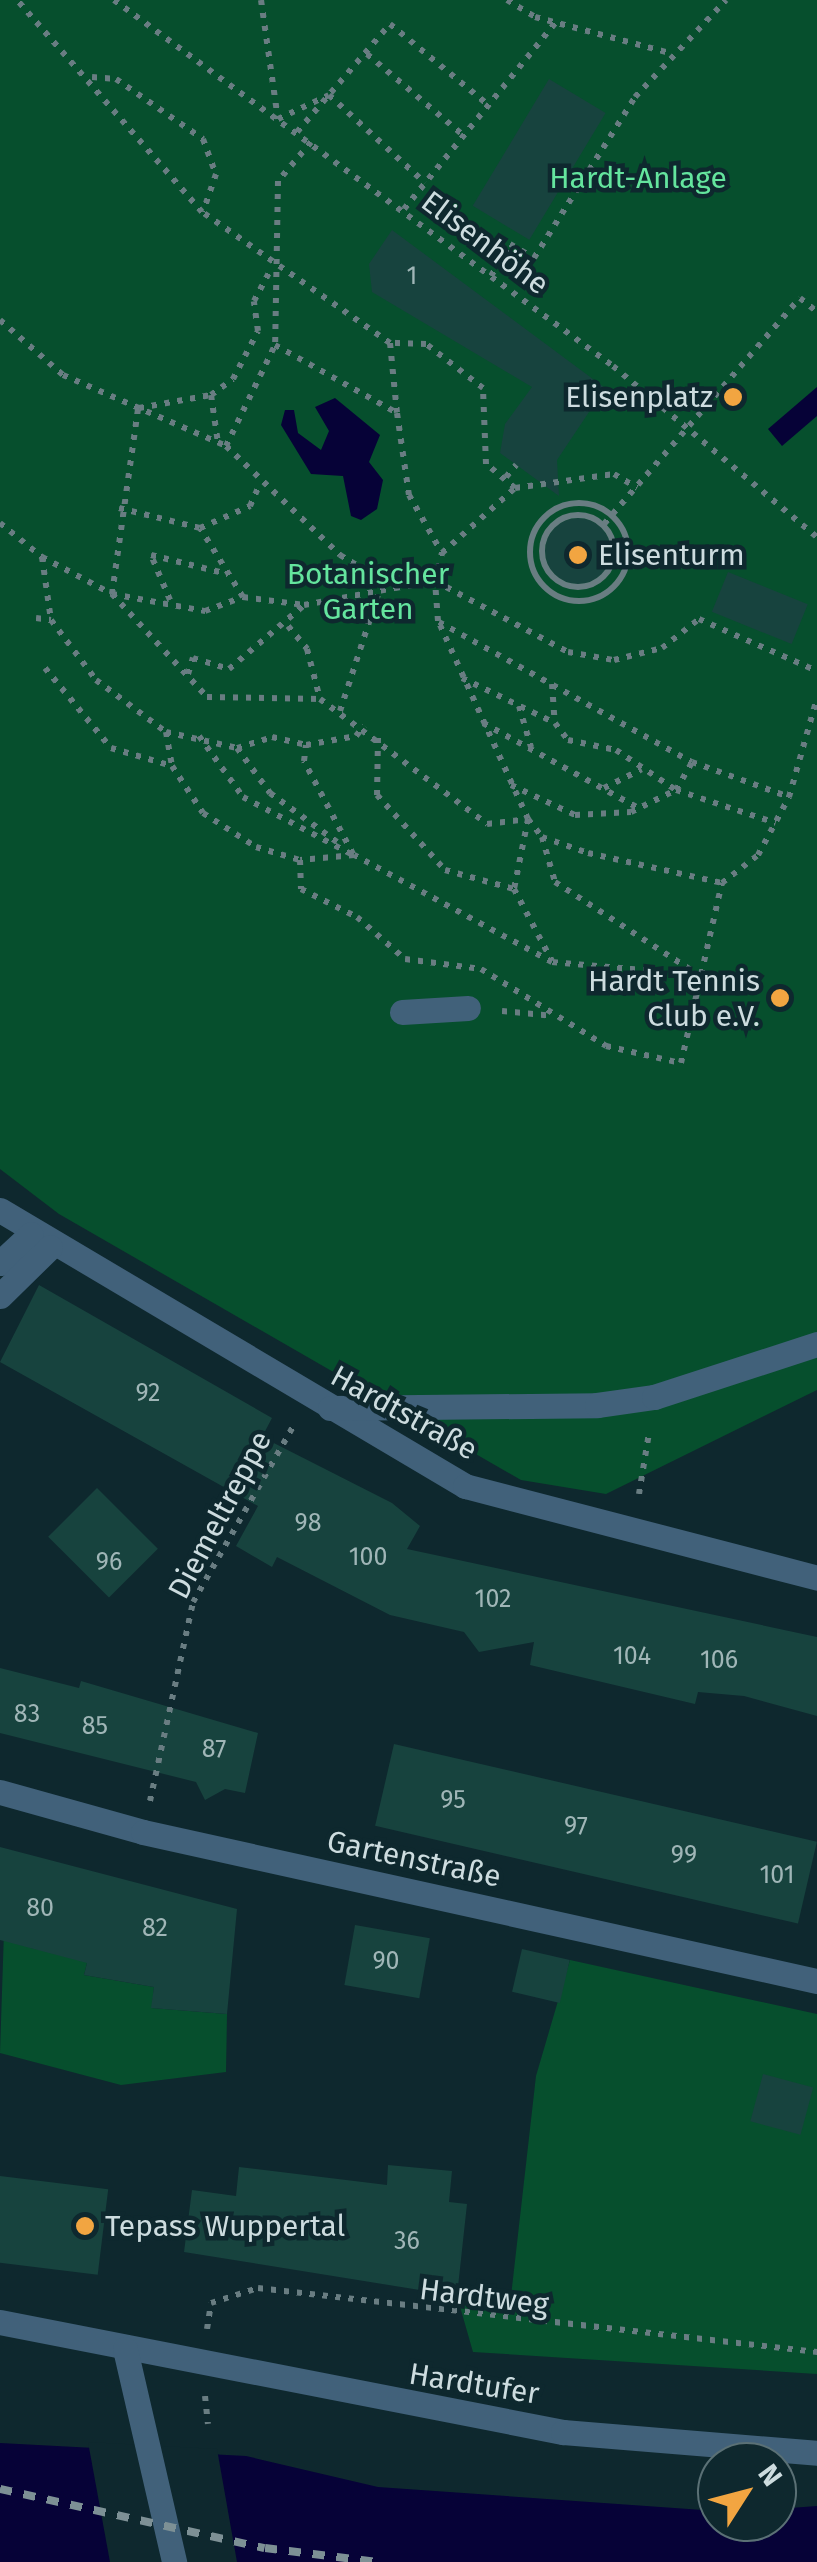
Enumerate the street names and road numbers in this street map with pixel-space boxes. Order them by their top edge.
street label: Elisenhöhe [414,183,556,303]
street label: Hardtstraße [324,1358,484,1468]
street label: Diemeltreppe [161,1425,279,1605]
street label: Gartenstraße [324,1823,504,1895]
street label: Hardtweg [417,2271,551,2323]
street label: Hardtufer [406,2356,542,2412]

